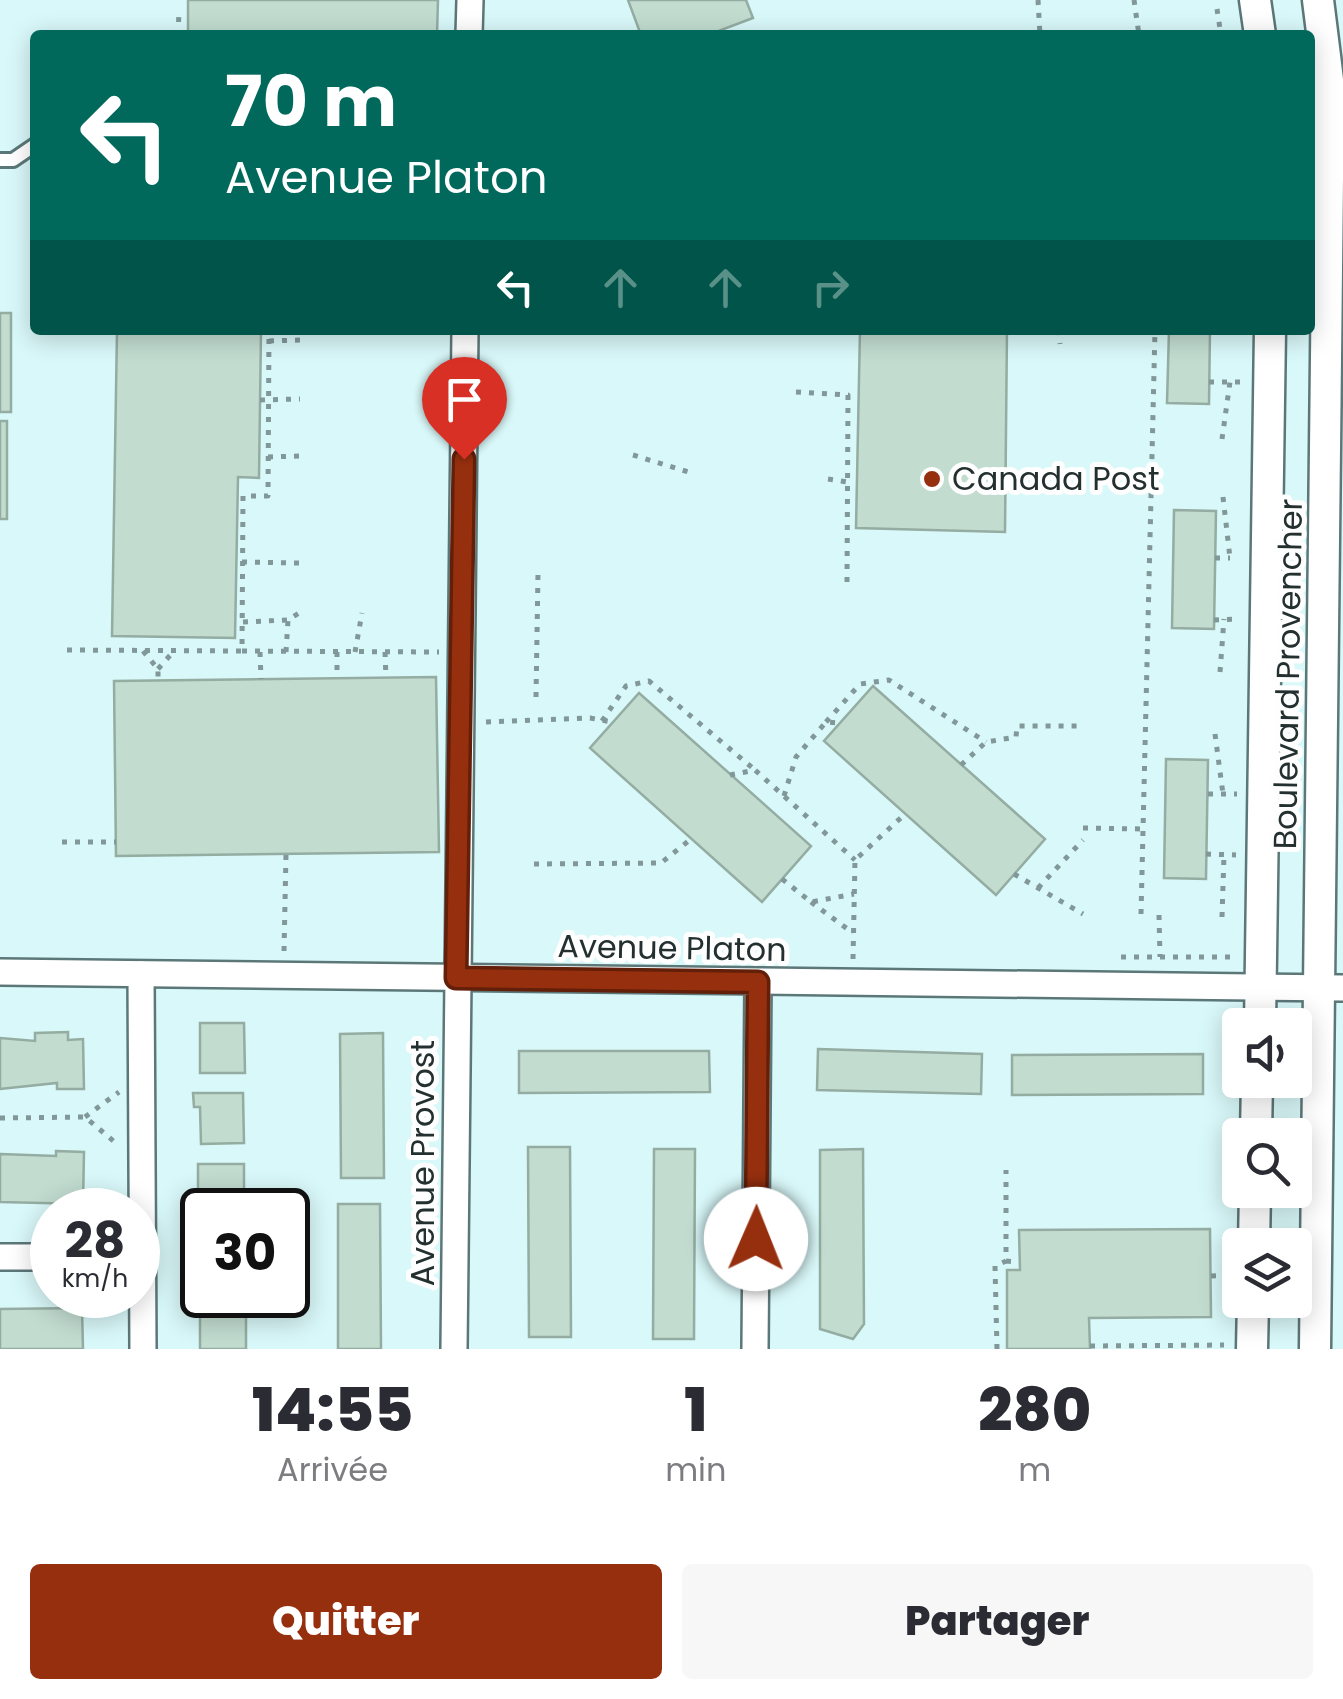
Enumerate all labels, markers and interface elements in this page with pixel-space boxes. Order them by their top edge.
text: 70 m [225,52,397,151]
icon: left [60,70,190,200]
text: Avenue Platon [225,146,548,209]
icon: left [488,260,543,315]
icon: ahead [593,260,648,315]
icon: ahead [698,260,753,315]
icon: right [803,260,858,315]
pin [422,357,507,460]
icon: arrive [437,372,492,427]
place label: Canada Post [952,456,1160,501]
marker: Canada Post [921,468,943,490]
street label: Boulevard Provencher [1262,498,1313,850]
street label: Avenue Platon [557,923,787,972]
map controls [1222,1008,1312,1318]
button: sound [1222,1008,1312,1098]
street label: Avenue Provost [400,1040,445,1286]
button: search [1222,1118,1312,1208]
position arrow [704,1187,808,1291]
speed limit sign: 30 [180,1188,310,1318]
text: 28 [65,1205,125,1276]
button: layers [1222,1228,1312,1318]
text: km/h [62,1261,128,1296]
text: 14:55 [252,1368,413,1452]
text: 1 [684,1368,707,1452]
text: 280 [978,1368,1091,1452]
text: Arrivée [277,1447,388,1492]
text: min [665,1447,726,1492]
text: m [1018,1447,1051,1492]
button: Quitter [30,1564,662,1679]
button: Partager [682,1564,1313,1679]

